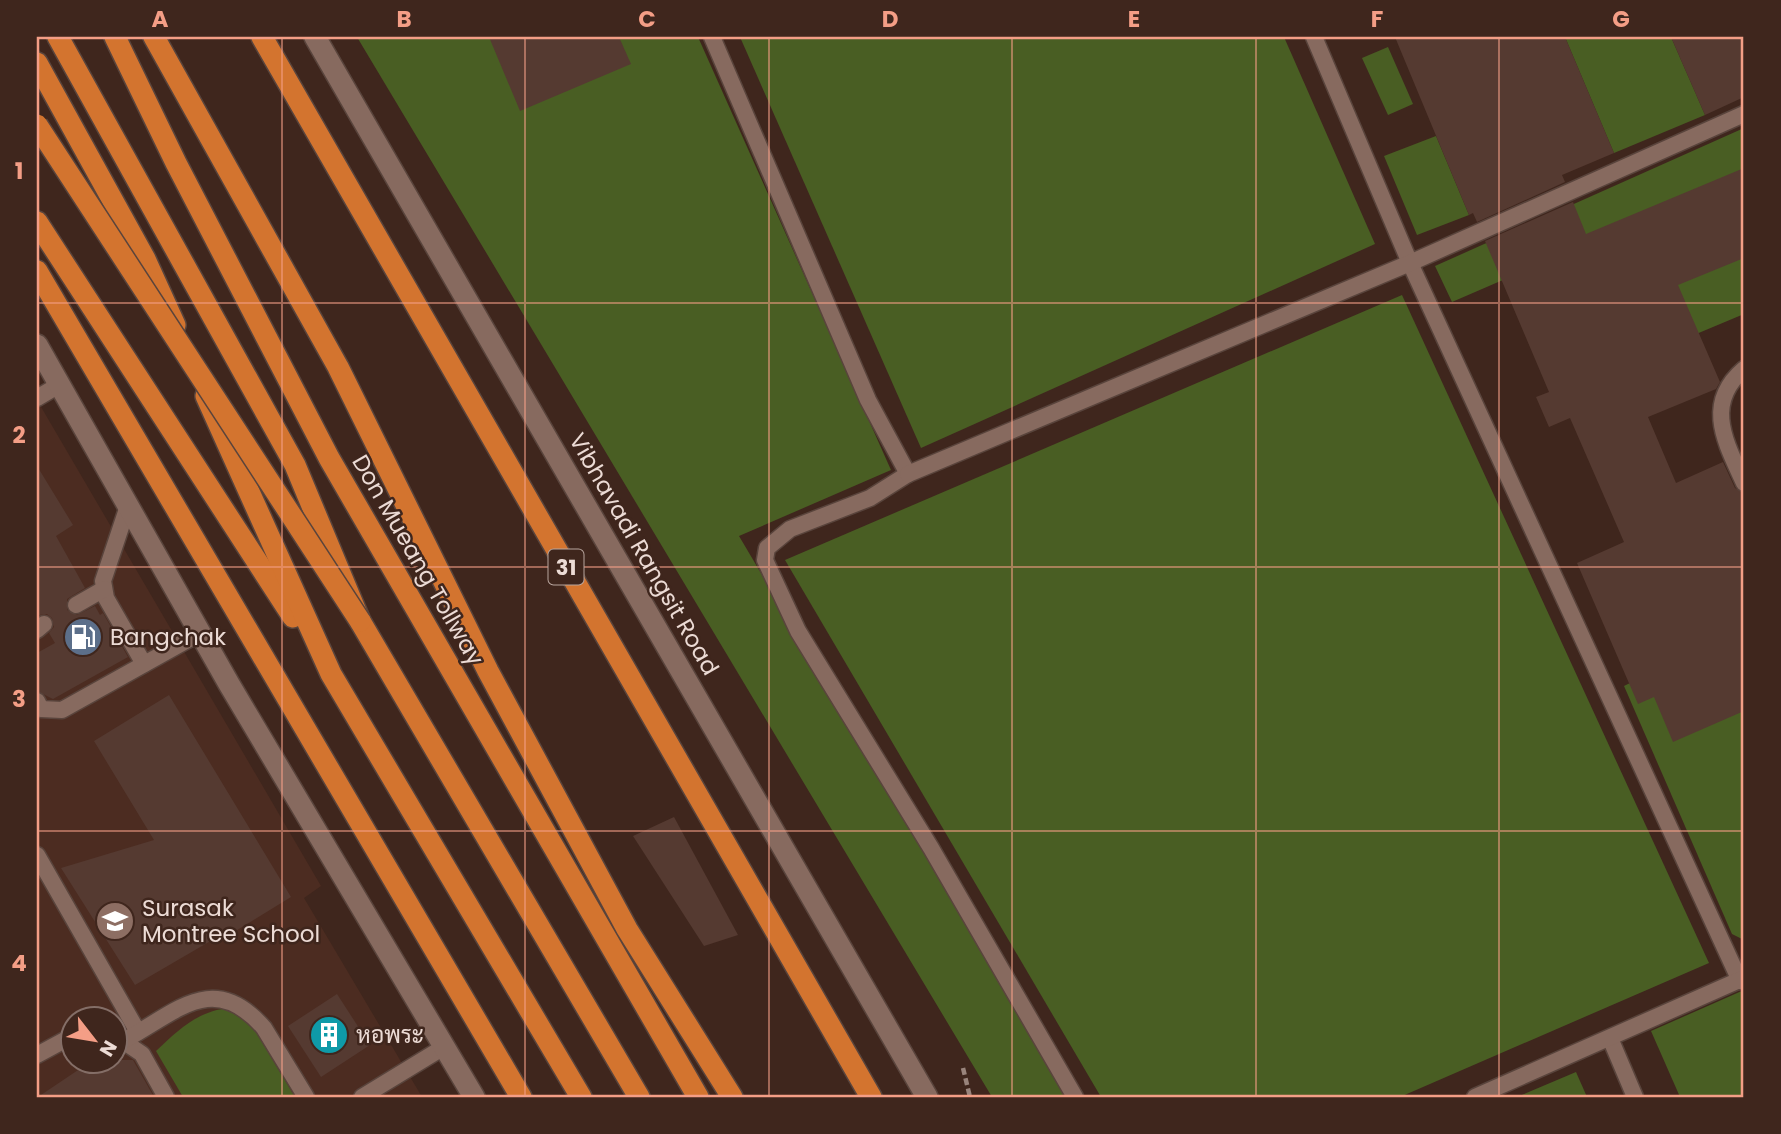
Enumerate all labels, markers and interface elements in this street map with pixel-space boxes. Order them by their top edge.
text: A [152,3,169,35]
text: B [396,3,412,35]
text: C [638,3,656,35]
text: D [882,3,898,35]
text: E [1128,3,1140,35]
text: F [1371,3,1383,35]
text: G [1612,3,1630,35]
text: 1 [15,155,23,187]
text: 2 [12,419,26,451]
street label: Vibhavadi Rangsit Road [561,427,727,681]
street label: Don Mueang Tollway [345,449,491,671]
road number: 31 [548,550,584,584]
fuel station icon: Bangchak [62,616,104,658]
place label: Bangchak [110,621,226,653]
text: 3 [12,683,26,715]
place label: Surasak Montree School [142,892,320,950]
school or university icon: Surasak Montree School [94,900,136,942]
text: 4 [11,947,27,979]
north arrow [60,1004,130,1074]
building icon: หอพระ [308,1014,350,1056]
place label: หอพระ [356,1019,424,1051]
text: N [93,1035,123,1062]

